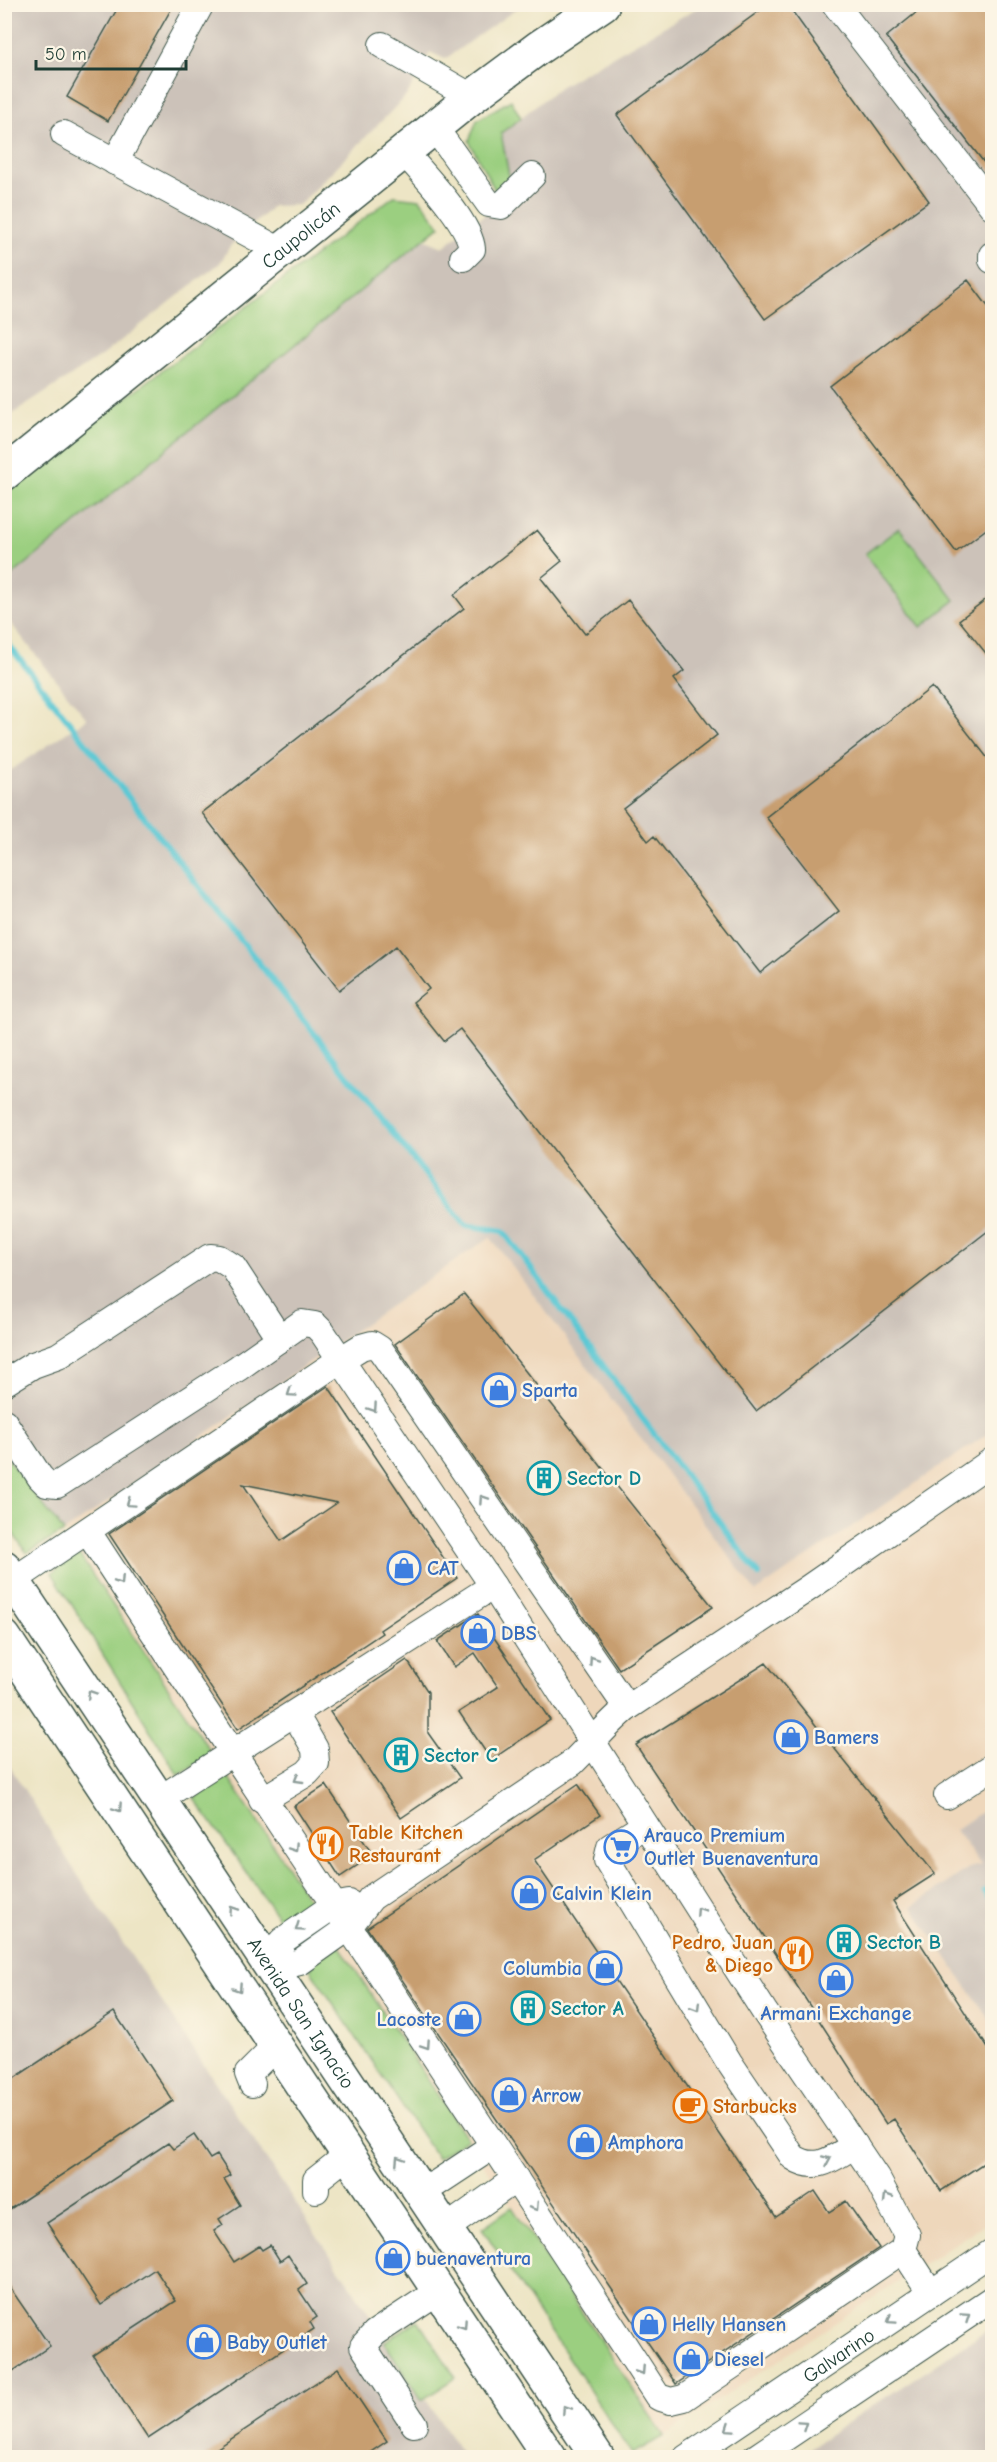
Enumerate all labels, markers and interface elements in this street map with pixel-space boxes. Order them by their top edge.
scale bar [36,33,186,71]
text: 50 m [45,44,87,65]
street label: Caupolicán [257,197,345,273]
shop icon: Sparta [481,1372,517,1408]
place label: Sparta [522,1379,578,1402]
one-way arrow [287,1385,298,1396]
one-way arrow [365,1402,377,1412]
building icon: Sector D [526,1460,562,1496]
place label: Sector D [567,1467,641,1490]
one-way arrow [479,1495,490,1506]
one-way arrow [126,1496,137,1507]
shop icon: CAT [386,1550,422,1586]
place label: CAT [427,1557,459,1580]
one-way arrow [112,1575,124,1585]
shop icon: DBS [460,1615,496,1651]
place label: DBS [501,1622,537,1645]
one-way arrow [589,1656,601,1666]
one-way arrow [87,1690,98,1701]
shop icon: Bamers [773,1719,809,1755]
place label: Bamers [814,1726,879,1749]
building icon: Sector C [383,1737,419,1773]
place label: Sector C [424,1744,498,1767]
one-way arrow [294,1771,304,1783]
one-way arrow [111,1802,122,1813]
place label: Table Kitchen Restaurant [349,1821,463,1867]
place label: Arauco Premium Outlet Buenaventura [644,1824,819,1870]
restaurant icon: Table Kitchen Restaurant [308,1826,344,1862]
supermarket icon: Arauco Premium Outlet Buenaventura [603,1829,639,1865]
one-way arrow [287,1842,298,1853]
shop icon: Calvin Klein [511,1875,547,1911]
place label: Calvin Klein [552,1882,652,1905]
one-way arrow [229,1905,240,1916]
one-way arrow [695,1907,707,1917]
one-way arrow [295,1921,306,1932]
building icon: Sector B [826,1924,862,1960]
place label: Pedro, Juan & Diego [672,1931,773,1977]
place label: Sector B [867,1931,941,1954]
street label: Avenida San Ignacio [243,1933,360,2093]
restaurant icon: Pedro, Juan & Diego [778,1936,814,1972]
shop icon: Columbia [587,1950,623,1986]
place label: Columbia [503,1957,582,1980]
shop icon: Armani Exchange [818,1962,854,1998]
one-way arrow [231,1981,242,1992]
building icon: Sector A [510,1990,546,2026]
place label: Sector A [551,1997,624,2020]
shop icon: Lacoste [446,2001,482,2037]
one-way arrow [688,2001,700,2011]
place label: Armani Exchange [760,2002,912,2025]
place label: Lacoste [376,2008,441,2031]
one-way arrow [419,2039,430,2050]
shop icon: Arrow [491,2077,527,2113]
place label: Arrow [532,2084,582,2107]
cafe icon: Starbucks [672,2088,708,2124]
place label: Starbucks [713,2095,797,2118]
shop icon: Amphora [567,2124,603,2160]
place label: Amphora [608,2131,684,2154]
one-way arrow [395,2155,406,2166]
one-way arrow [820,2155,831,2167]
one-way arrow [883,2193,895,2203]
one-way arrow [528,2201,540,2211]
shop icon: buenaventura [375,2240,411,2276]
place label: buenaventura [416,2247,531,2270]
shop icon: Helly Hansen [631,2306,667,2342]
one-way arrow [887,2312,898,2323]
place label: Helly Hansen [672,2313,786,2336]
one-way arrow [959,2313,970,2324]
one-way arrow [456,2318,467,2329]
street label: Galvarino [798,2323,879,2388]
shop icon: Baby Outlet [186,2324,222,2360]
place label: Baby Outlet [227,2331,327,2354]
shop icon: Diesel [673,2341,709,2377]
place label: Diesel [714,2348,764,2371]
one-way arrow [634,2364,645,2375]
one-way arrow [562,2405,573,2416]
one-way arrow [725,2421,736,2432]
one-way arrow [797,2421,808,2432]

